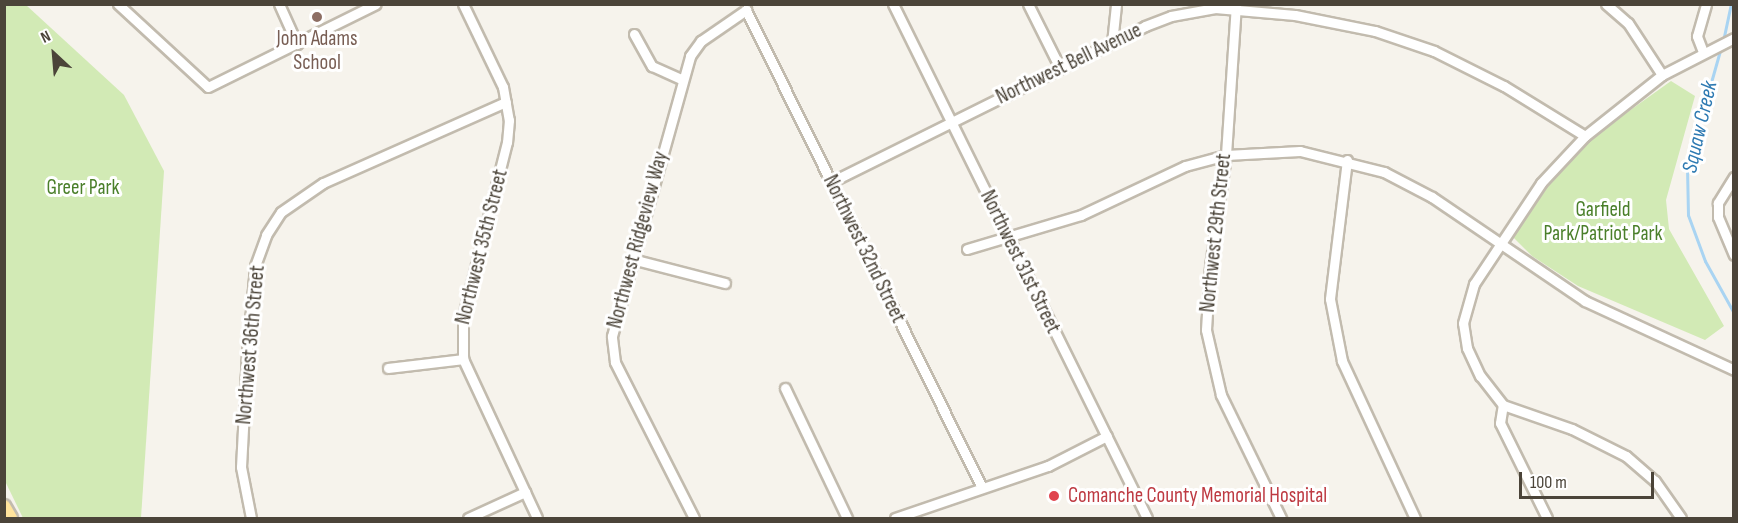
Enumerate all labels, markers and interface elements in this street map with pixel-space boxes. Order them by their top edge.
marker: John Adams School [310,10,324,24]
street label: Northwest Bell Avenue [992,18,1146,110]
north arrow [24,24,84,84]
place label: John Adams School [277,26,357,76]
text: N [38,27,54,48]
water label: Squaw Creek [1677,79,1723,175]
street label: Northwest Ridgeview Way [602,149,674,331]
street label: Northwest 29th Street [1195,152,1237,314]
street label: Northwest 35th Street [451,167,513,327]
street label: Northwest 32nd Street [817,171,911,327]
park label: Greer Park [46,175,120,201]
street label: Northwest 31st Street [974,186,1066,338]
park label: Garfield Park/Patriot Park [1543,197,1663,247]
street label: Northwest 36th Street [231,264,271,426]
scale bar [1522,460,1657,498]
text: 100 m [1530,472,1567,493]
place label: Comanche County Memorial Hospital [1068,483,1327,509]
marker: Comanche County Memorial Hospital [1045,487,1063,505]

